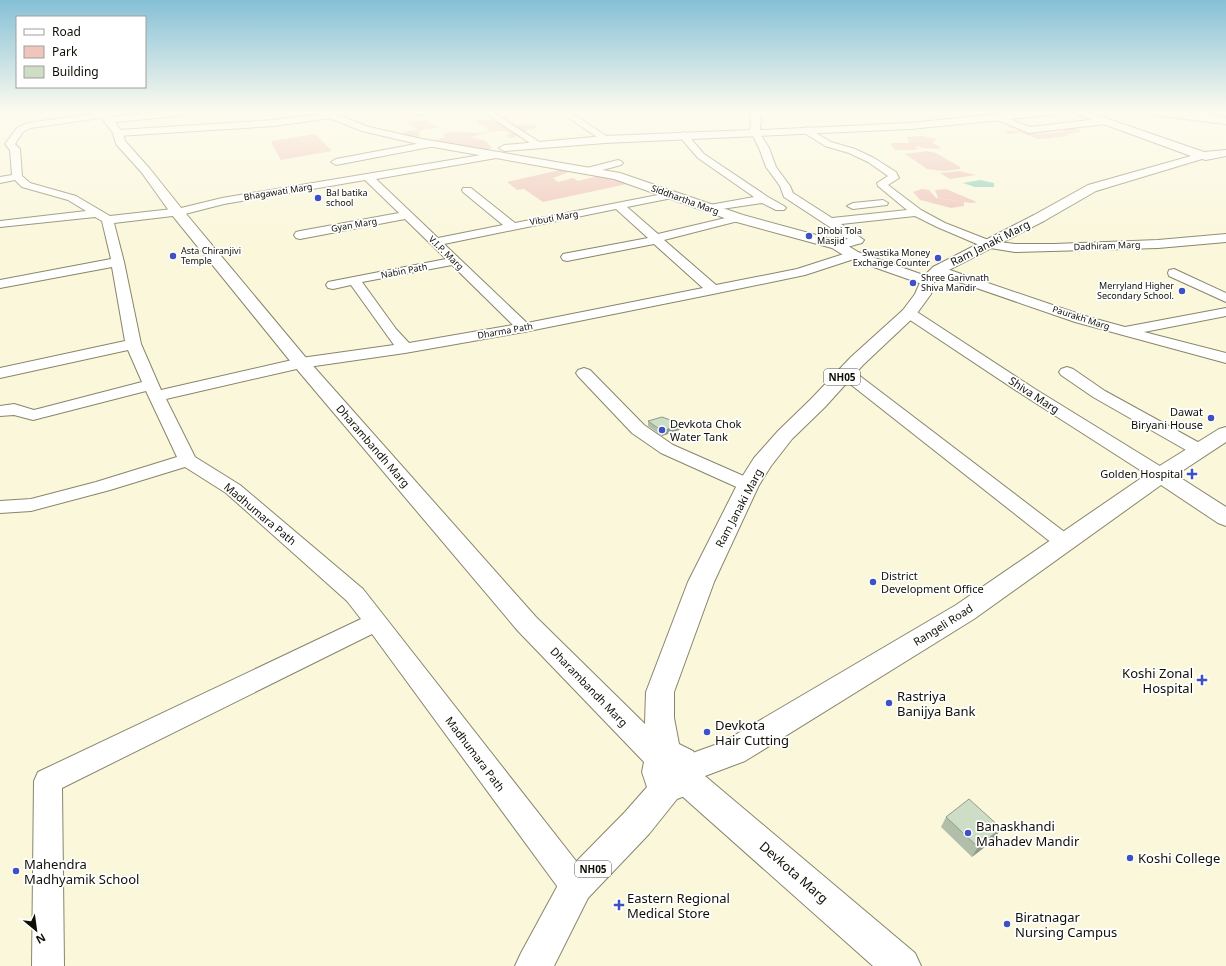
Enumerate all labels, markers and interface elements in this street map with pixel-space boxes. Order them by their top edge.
legend [16,16,146,88]
text: Road [52,23,81,40]
text: Park [52,43,78,60]
text: Building [52,63,99,80]
street label: Bhagawati Marg [243,180,313,203]
street label: Siddhartha Marg [649,181,721,218]
place label: Bal batika school [326,186,368,209]
marker: Bal batika school [313,193,323,203]
street label: Vibuti Marg [529,207,579,228]
street label: Gyan Marg [330,214,378,235]
street label: Ram Janaki Marg [948,216,1032,269]
place label: Dhobi Tola Masjid [817,224,862,247]
marker: Dhobi Tola Masjid [804,231,814,241]
street label: V.I.P. Marg [426,233,467,273]
street label: Dadhiram Marg [1073,238,1141,253]
place label: Asta Chiranjivi Temple [181,244,241,267]
place label: Swastika Money Exchange Counter [853,246,930,269]
marker: Asta Chiranjivi Temple [168,251,178,261]
marker: Swastika Money Exchange Counter [933,253,943,263]
street label: Nabin Path [380,260,428,281]
place label: Shree Garivnath Shiva Mandir [921,271,989,294]
marker: Shree Garivnath Shiva Mandir [908,278,918,288]
place label: Merryland Higher Secondary School. [1097,279,1174,302]
marker: Merryland Higher Secondary School. [1177,286,1187,296]
street label: Paurakh Marg [1051,302,1112,333]
street label: Dharma Path [476,319,534,342]
road number: NH05 [824,369,860,385]
street label: Shiva Marg [1006,373,1063,417]
street label: Dharambandh Marg [333,401,414,490]
place label: Dawat Biryani House [1131,404,1203,432]
marker: Dawat Biryani House [1206,413,1216,423]
place label: Devkota Chok Water Tank [670,416,742,444]
marker: Devkota Chok Water Tank [657,425,667,435]
street label: Ram Janaki Marg [711,466,766,550]
place label: Golden Hospital [1100,466,1183,481]
marker: Golden Hospital [1186,468,1198,480]
street label: Madhumara Path [221,479,300,548]
place label: District Development Office [881,568,984,596]
marker: District Development Office [868,577,878,587]
street label: Rangeli Road [910,600,975,649]
street label: Dharambandh Marg [547,644,631,730]
place label: Koshi Zonal Hospital [1122,664,1193,697]
marker: Koshi Zonal Hospital [1196,674,1208,686]
place label: Rastriya Banijya Bank [897,687,976,720]
marker: Rastriya Banijya Bank [884,698,894,708]
street label: Madhumara Path [442,713,508,794]
place label: Devkota Hair Cutting [715,716,789,749]
marker: Devkota Hair Cutting [702,727,712,737]
place label: Banaskhandi Mahadev Mandir [976,817,1080,850]
marker: Banaskhandi Mahadev Mandir [963,828,973,838]
street label: Devkota Marg [756,837,832,907]
place label: Koshi College [1138,849,1220,867]
marker: Koshi College [1125,853,1135,863]
place label: Mahendra Madhyamik School [24,855,139,888]
road number: NH05 [575,861,611,877]
marker: Mahendra Madhyamik School [11,866,21,876]
place label: Eastern Regional Medical Store [627,889,730,922]
marker: Eastern Regional Medical Store [614,900,624,910]
place label: Biratnagar Nursing Campus [1015,908,1117,941]
north arrow [16,910,56,950]
marker: Biratnagar Nursing Campus [1002,919,1012,929]
text: N [34,930,49,948]

